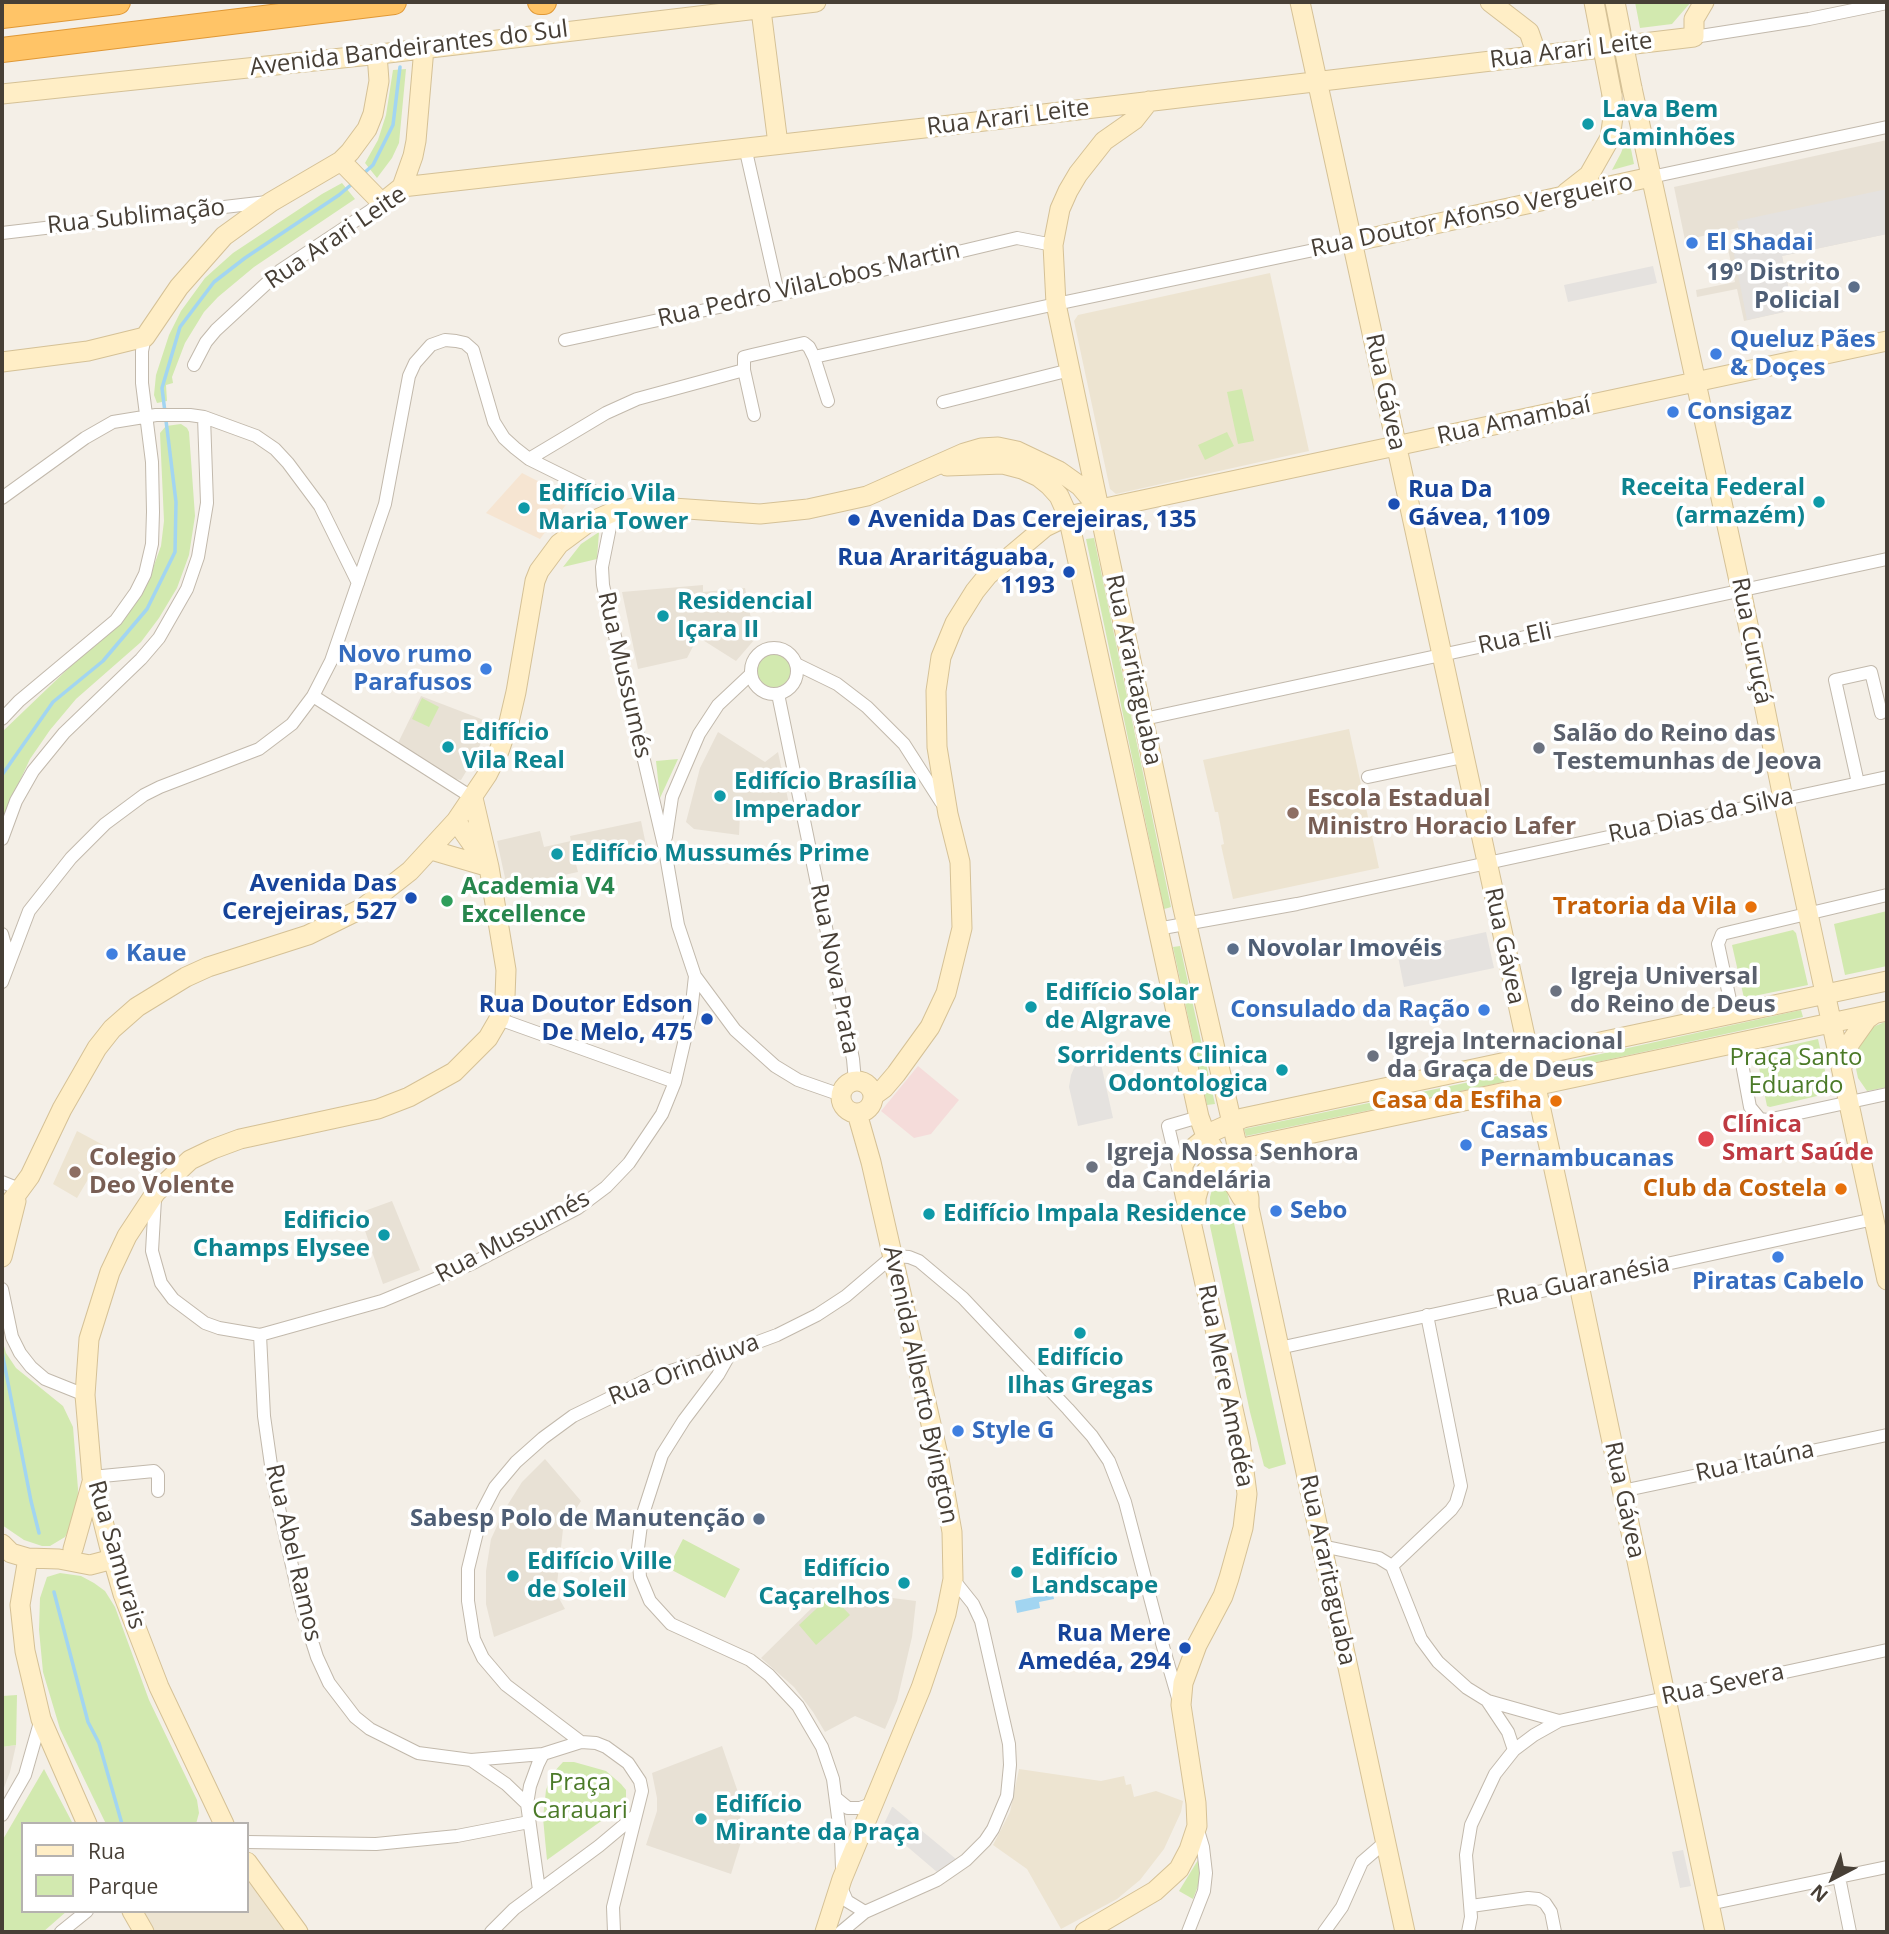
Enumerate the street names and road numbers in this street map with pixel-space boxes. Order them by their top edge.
street label: Avenida Bandeirantes do Sul [248,15,570,83]
street label: Rua Arari Leite [1488,27,1654,75]
street label: Rua Arari Leite [925,94,1091,142]
street label: Rua Doutor Afonso Vergueiro [1308,168,1636,264]
street label: Rua Arari Leite [260,180,412,296]
street label: Rua Sublimação [46,193,226,241]
street label: Rua Pedro VilaLobos Martin [655,236,963,334]
street label: Rua Gávea [1359,331,1411,453]
street label: Rua Amambaí [1435,391,1593,451]
street label: Rua Araritaguaba [1099,572,1167,768]
street label: Rua Curuçá [1725,575,1777,707]
street label: Rua Mussumés [591,589,657,761]
street label: Rua Eli [1476,617,1554,661]
street label: Rua Dias da Silva [1606,782,1796,850]
street label: Rua Nova Prata [803,882,865,1056]
street label: Rua Gávea [1478,885,1530,1007]
street label: Rua Mussumés [431,1184,595,1290]
street label: Avenida Alberto Byington [876,1244,964,1526]
street label: Rua Guaranésia [1494,1250,1672,1314]
street label: Rua Mere Amedéa [1191,1282,1259,1490]
street label: Rua Orindiuva [605,1328,763,1412]
street label: Rua Itaúna [1693,1435,1817,1489]
street label: Rua Gávea [1598,1439,1650,1561]
street label: Rua Abel Ramos [259,1462,327,1644]
street label: Rua Araritaguaba [1293,1472,1361,1668]
street label: Rua Samurais [81,1477,151,1633]
street label: Rua Severa [1659,1658,1787,1712]

